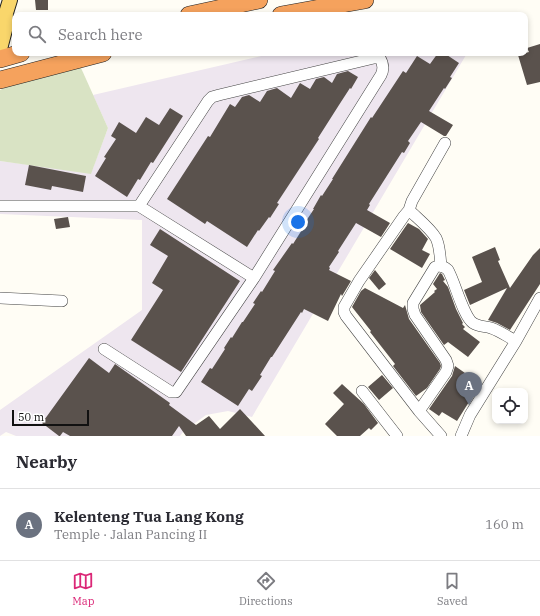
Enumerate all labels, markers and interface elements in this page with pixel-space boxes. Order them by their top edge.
search box [12,12,528,56]
icon: search [26,23,48,45]
text: Search here [58,25,143,44]
your location [288,212,308,232]
pin: A [456,372,482,405]
map controls [492,388,528,424]
button: locate [492,388,528,424]
scale bar [12,408,89,427]
text: 50 m [18,410,44,424]
text: Nearby [16,451,77,473]
text: Kelenteng Tua Lang Kong [54,507,244,526]
text: A [24,516,34,533]
text: 160 m [485,516,524,533]
text: Temple · Jalan Pancing II [54,526,207,543]
tab: Map [72,570,95,608]
tab: Directions [239,570,293,608]
tab: Saved [437,570,468,608]

